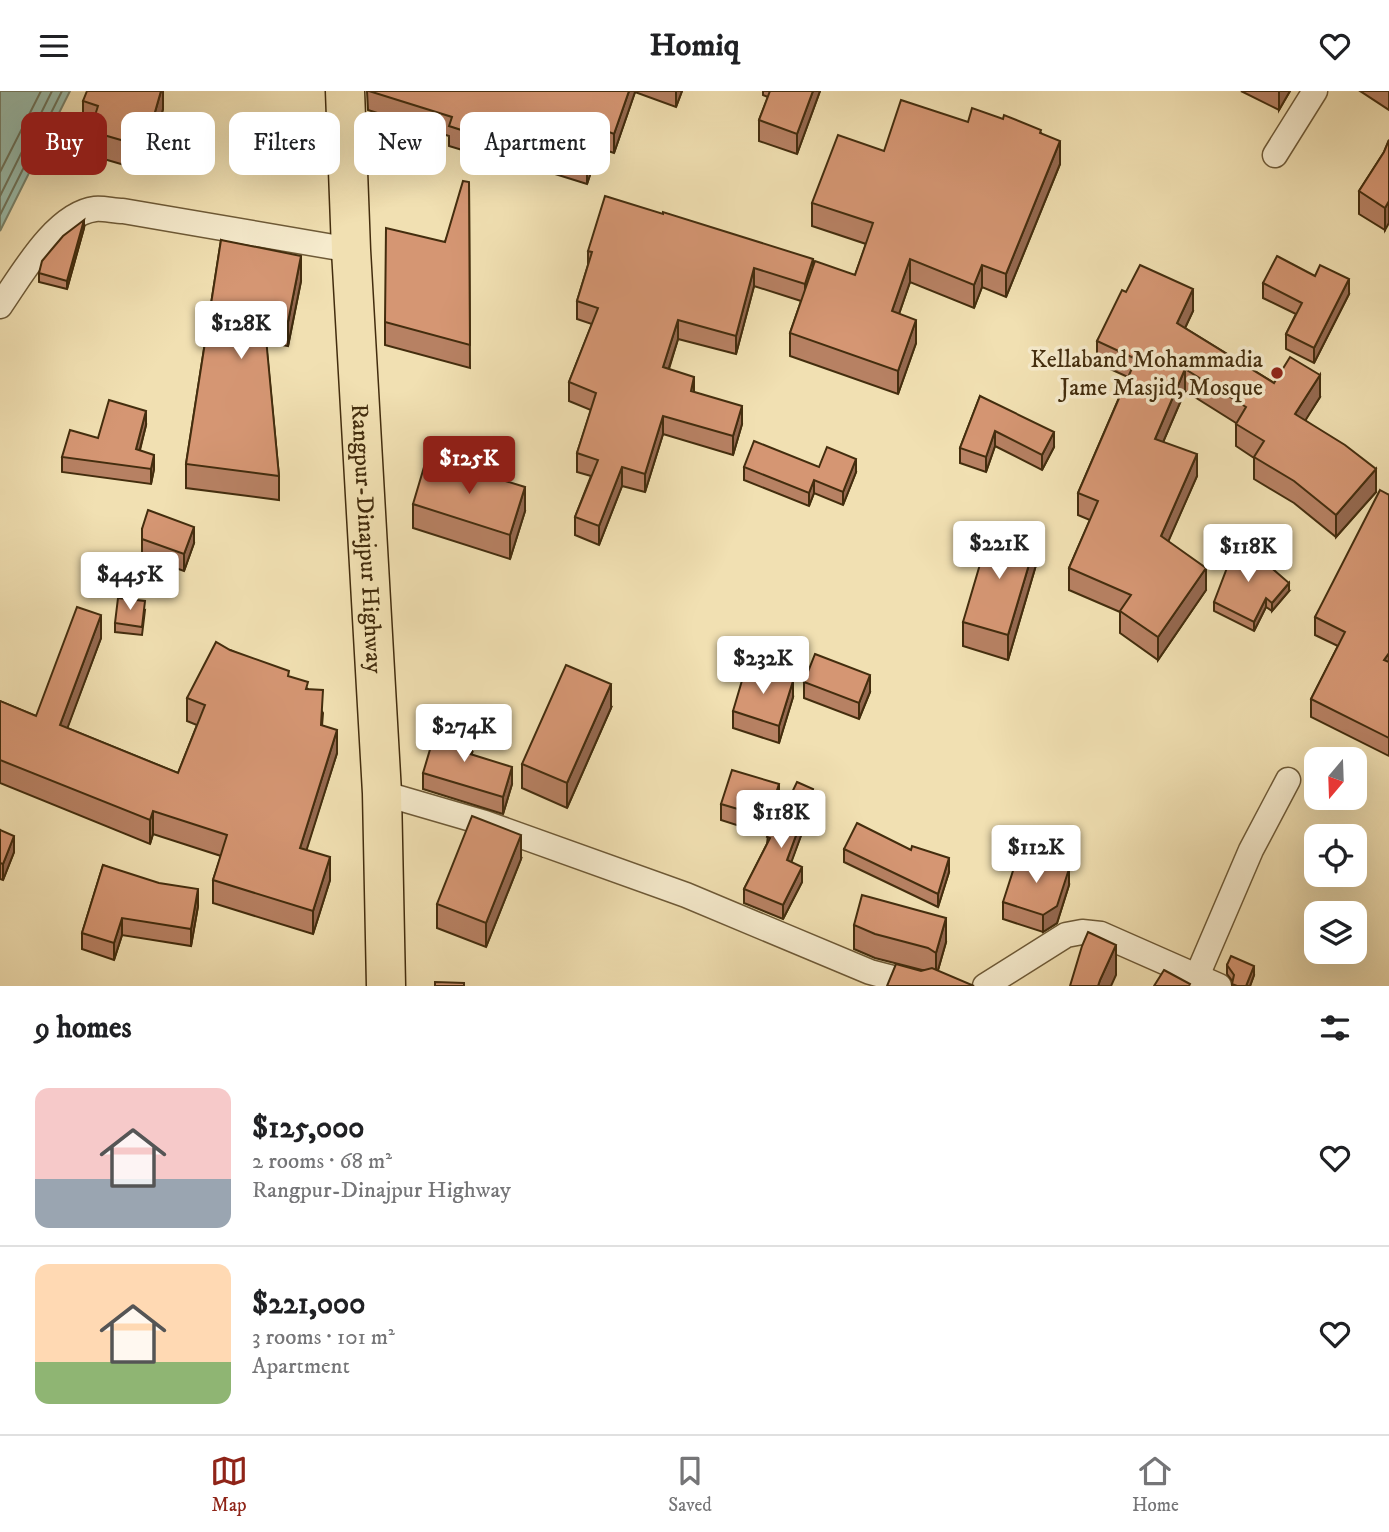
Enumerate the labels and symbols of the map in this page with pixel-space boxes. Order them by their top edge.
pin: $128K [192,301,290,361]
place label: Kellaband Mohammadia Jame Masjid, Mosque [1030,345,1264,403]
marker: Kellaband Mohammadia Jame Masjid, Mosque [1269,365,1285,381]
street label: Rangpur-Dinajpur Highway [344,403,389,675]
pin: $125K [420,437,518,496]
pin: $221K [950,521,1048,581]
pin: $118K [1199,525,1297,584]
pin: $445K [81,553,179,612]
pin: $232K [714,637,812,696]
pin: $274K [415,705,513,764]
north arrow [1304,747,1367,810]
pin: $118K [732,791,830,850]
pin: $112K [987,825,1085,885]

